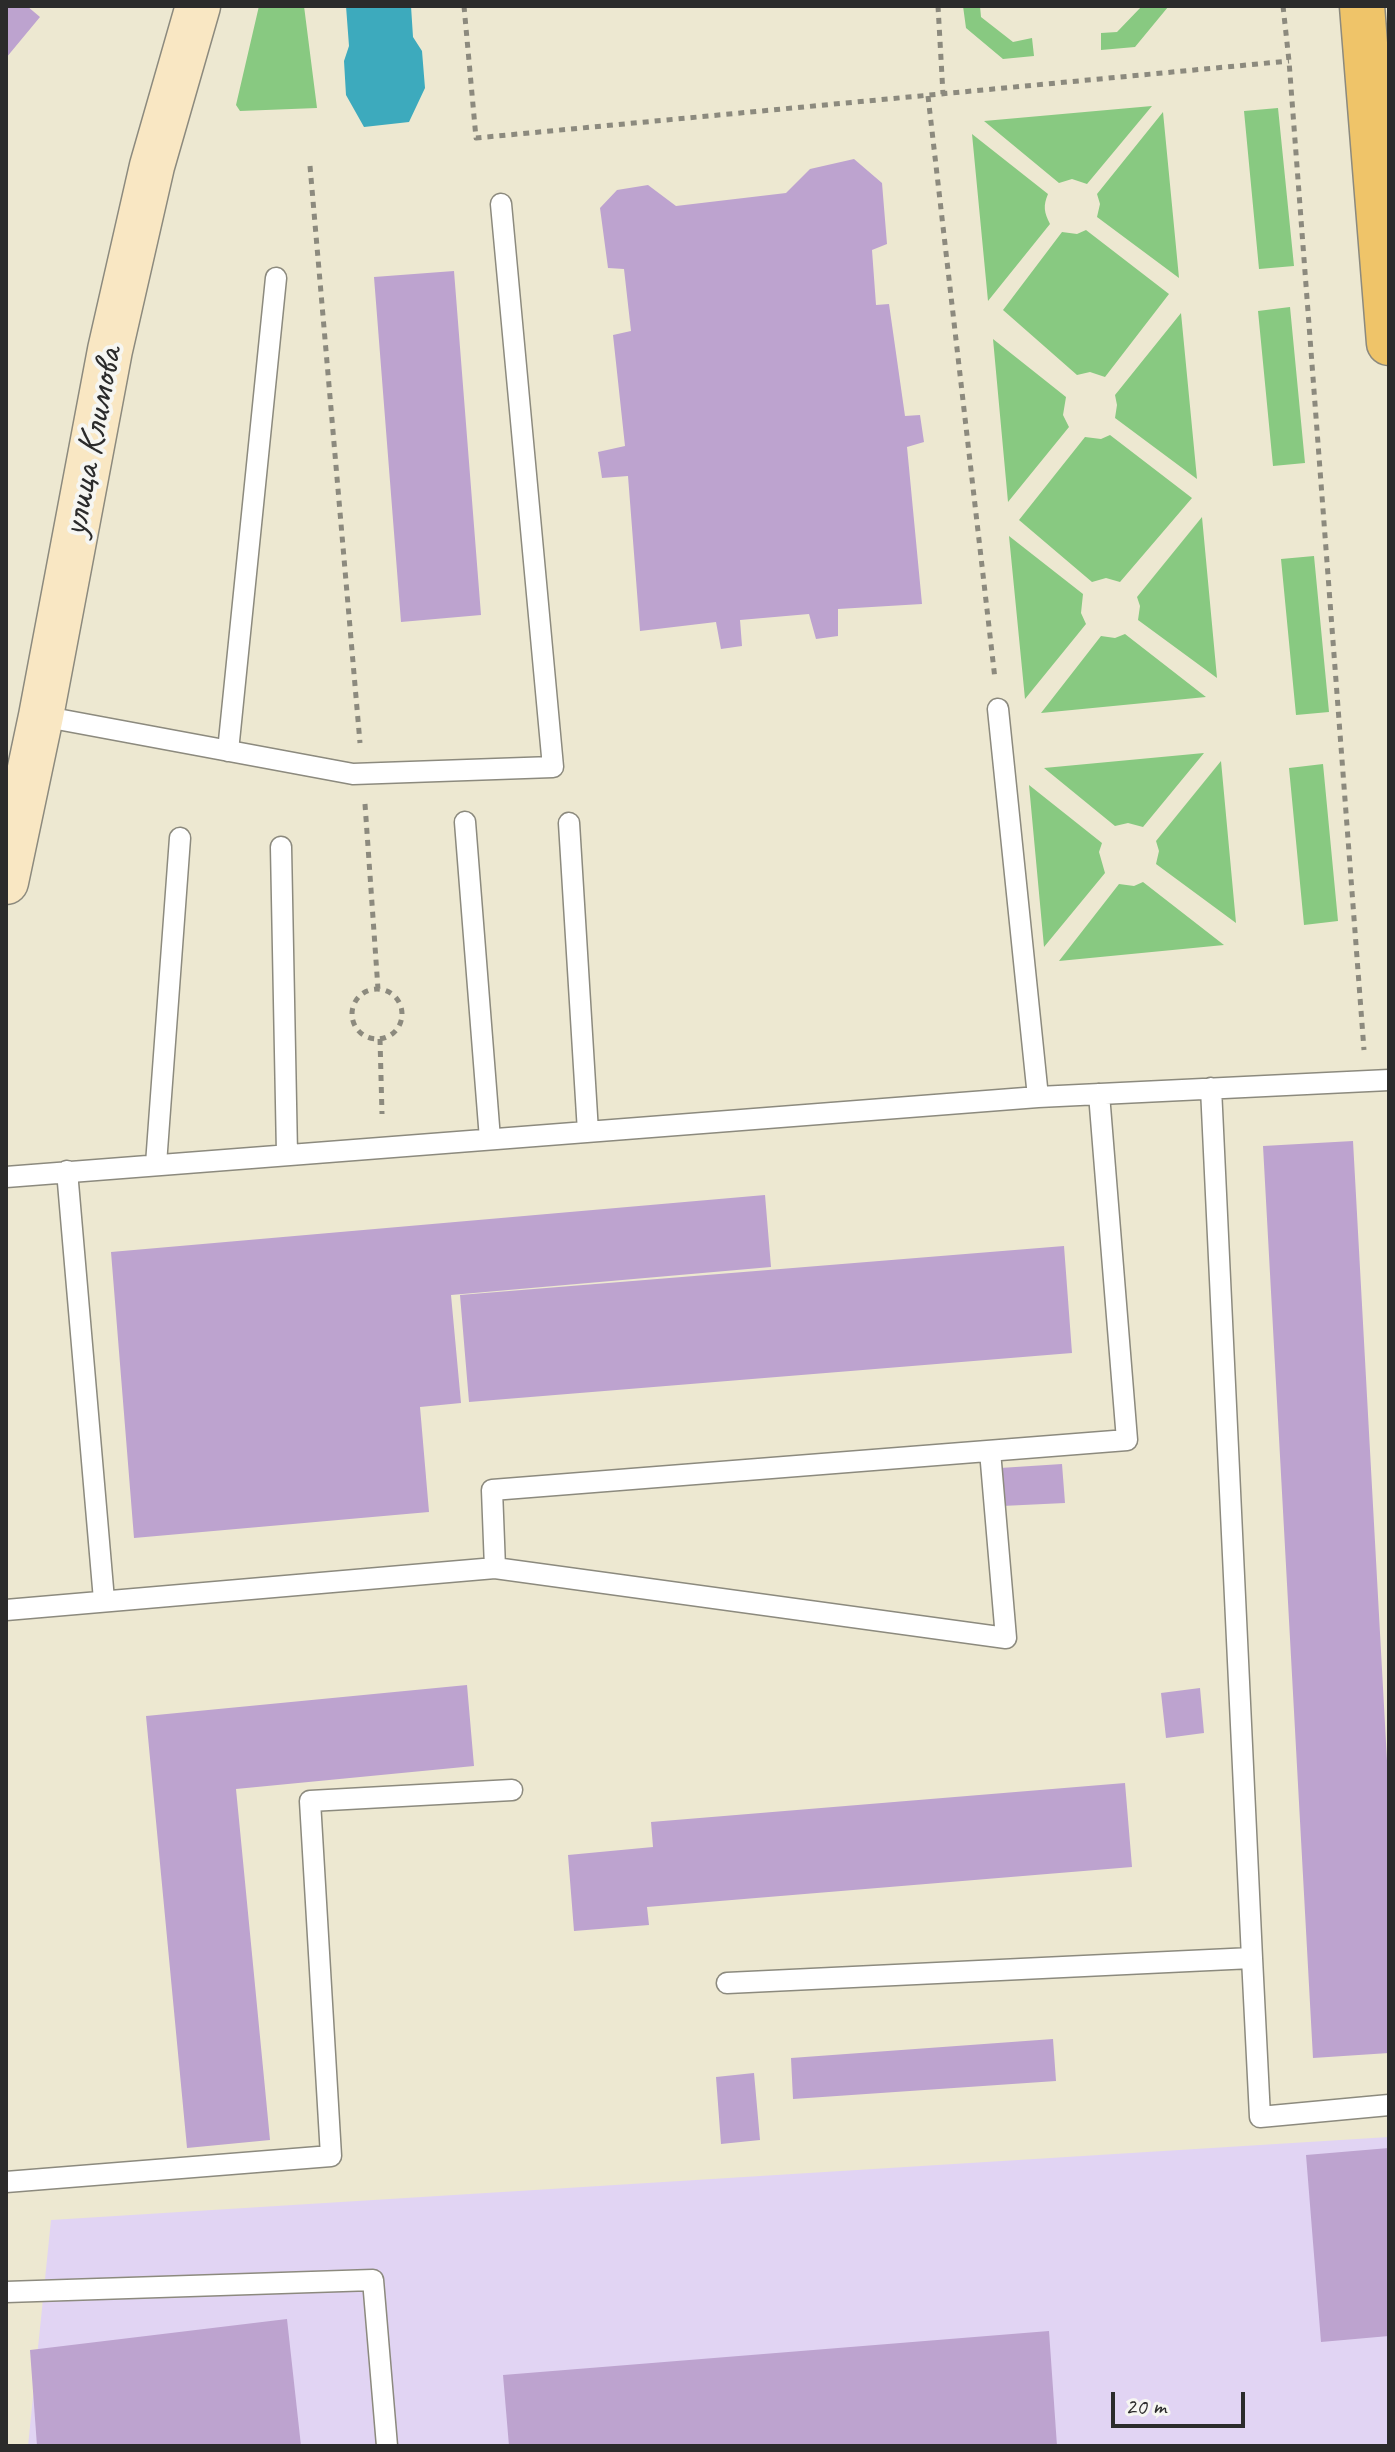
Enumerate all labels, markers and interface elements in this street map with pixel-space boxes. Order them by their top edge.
street label: улица Климова [52,344,134,540]
scale bar [1115,2376,1249,2426]
text: 20 m [1125,2391,1166,2421]

